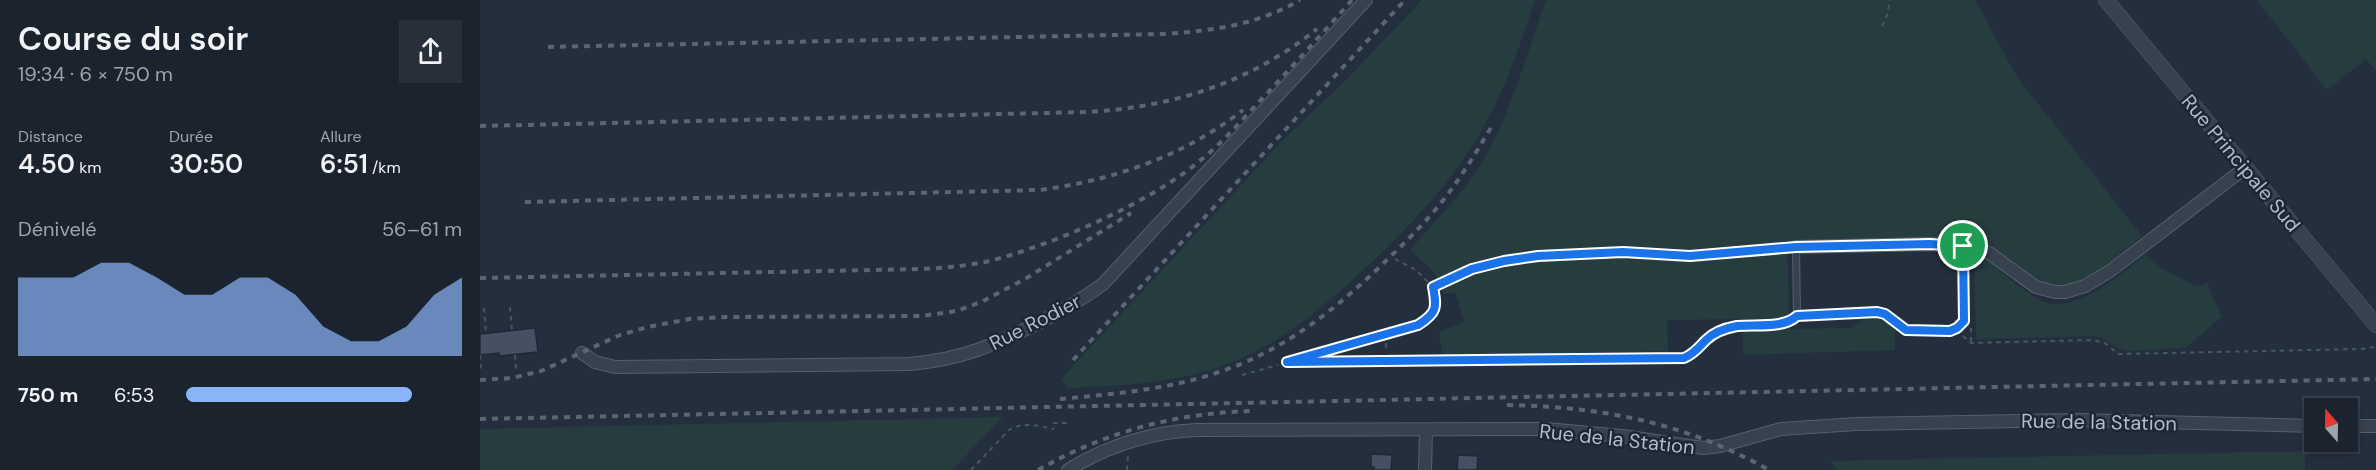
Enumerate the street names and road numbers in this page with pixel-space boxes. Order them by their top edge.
street label: Rue Principale Sud [2176,89,2306,237]
street label: Rue Rodier [985,288,1085,356]
street label: Rue de la Station [2021,408,2177,436]
street label: Rue de la Station [1538,418,1696,460]

